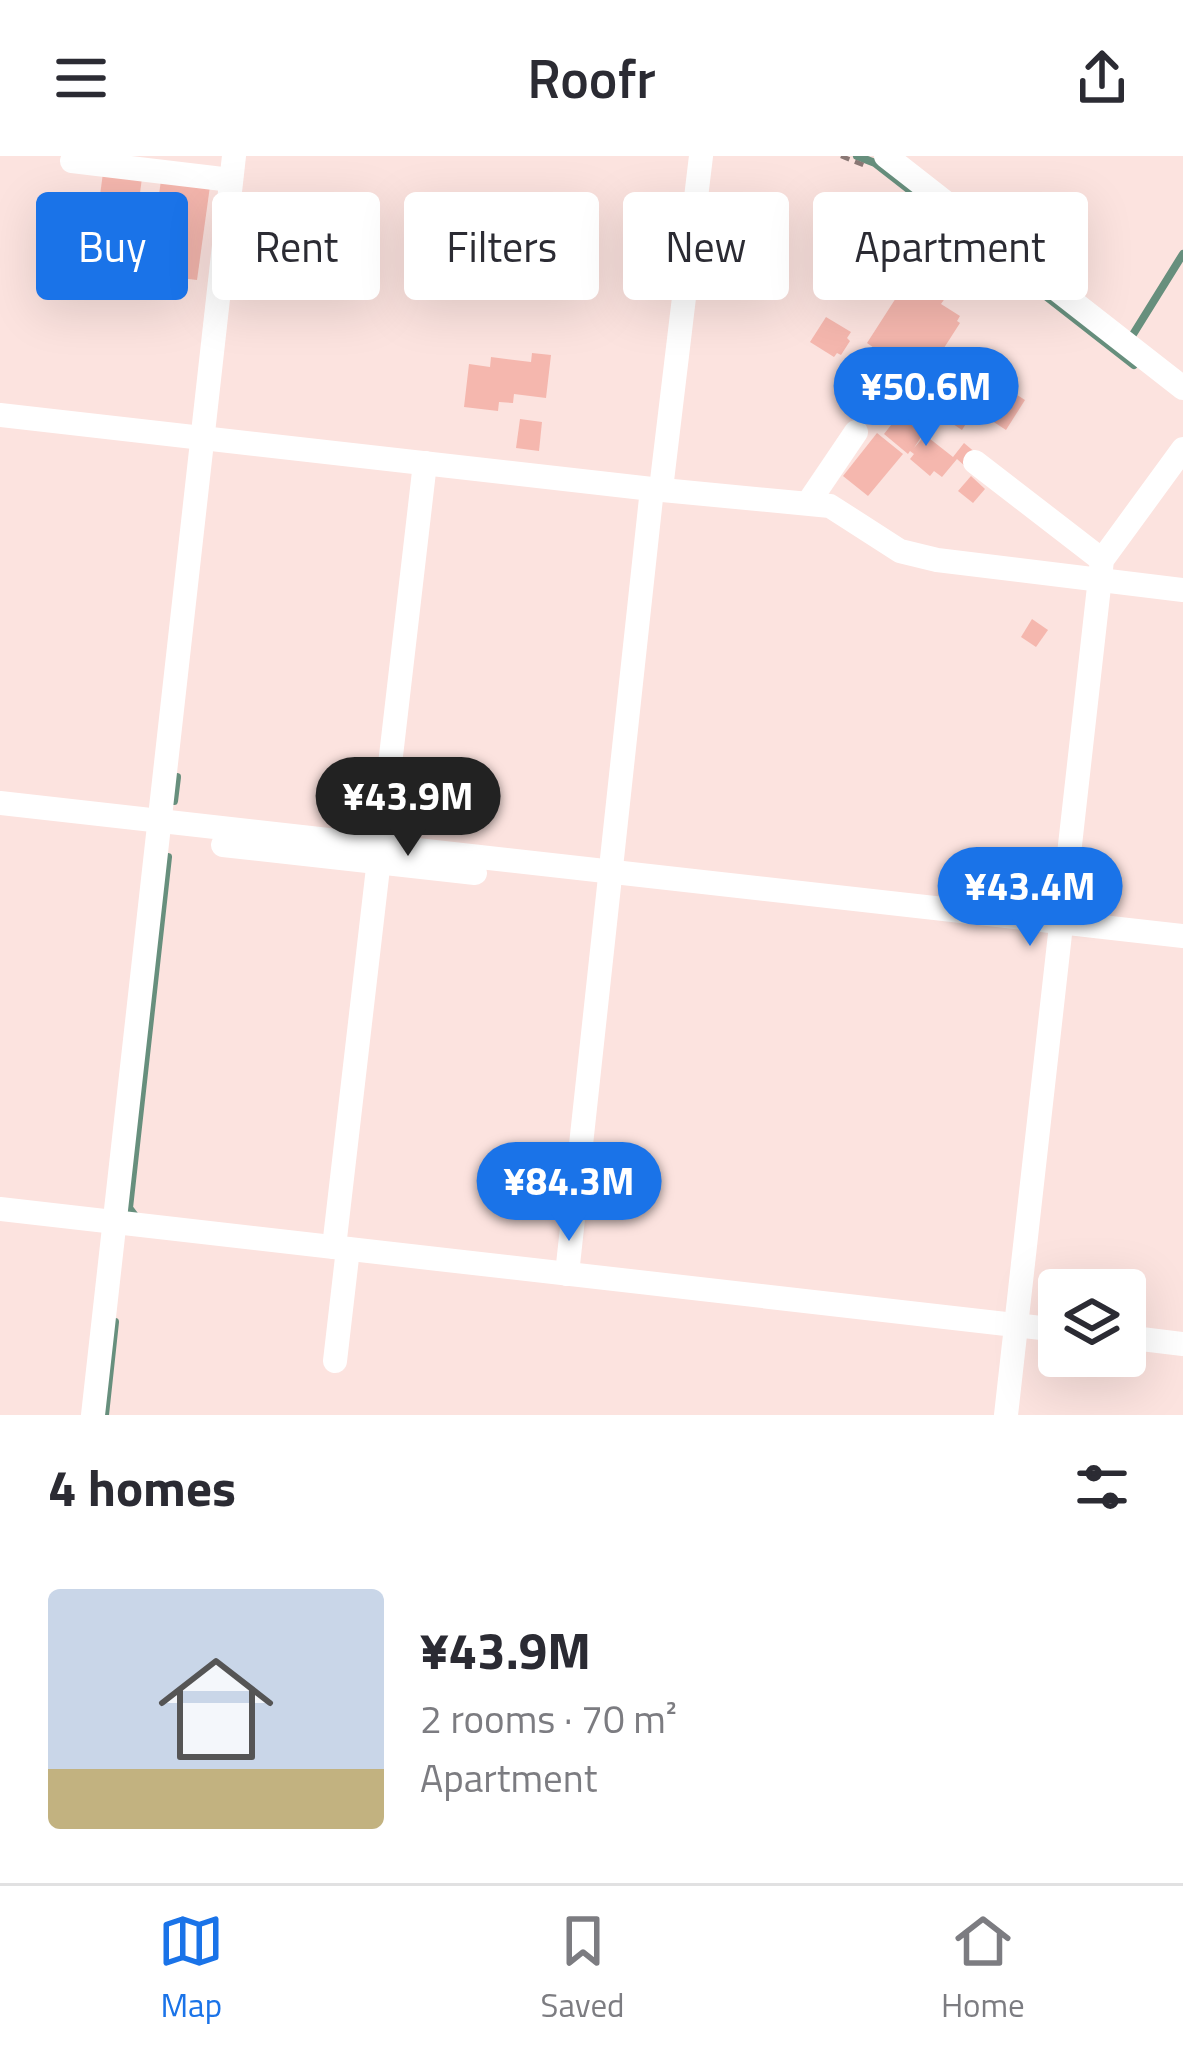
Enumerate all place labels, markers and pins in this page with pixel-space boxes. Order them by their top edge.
pin: ¥50.6M [828,347,1024,449]
pin: ¥43.9M [310,757,506,859]
pin: ¥43.4M [932,847,1128,949]
pin: ¥84.3M [471,1142,667,1244]

